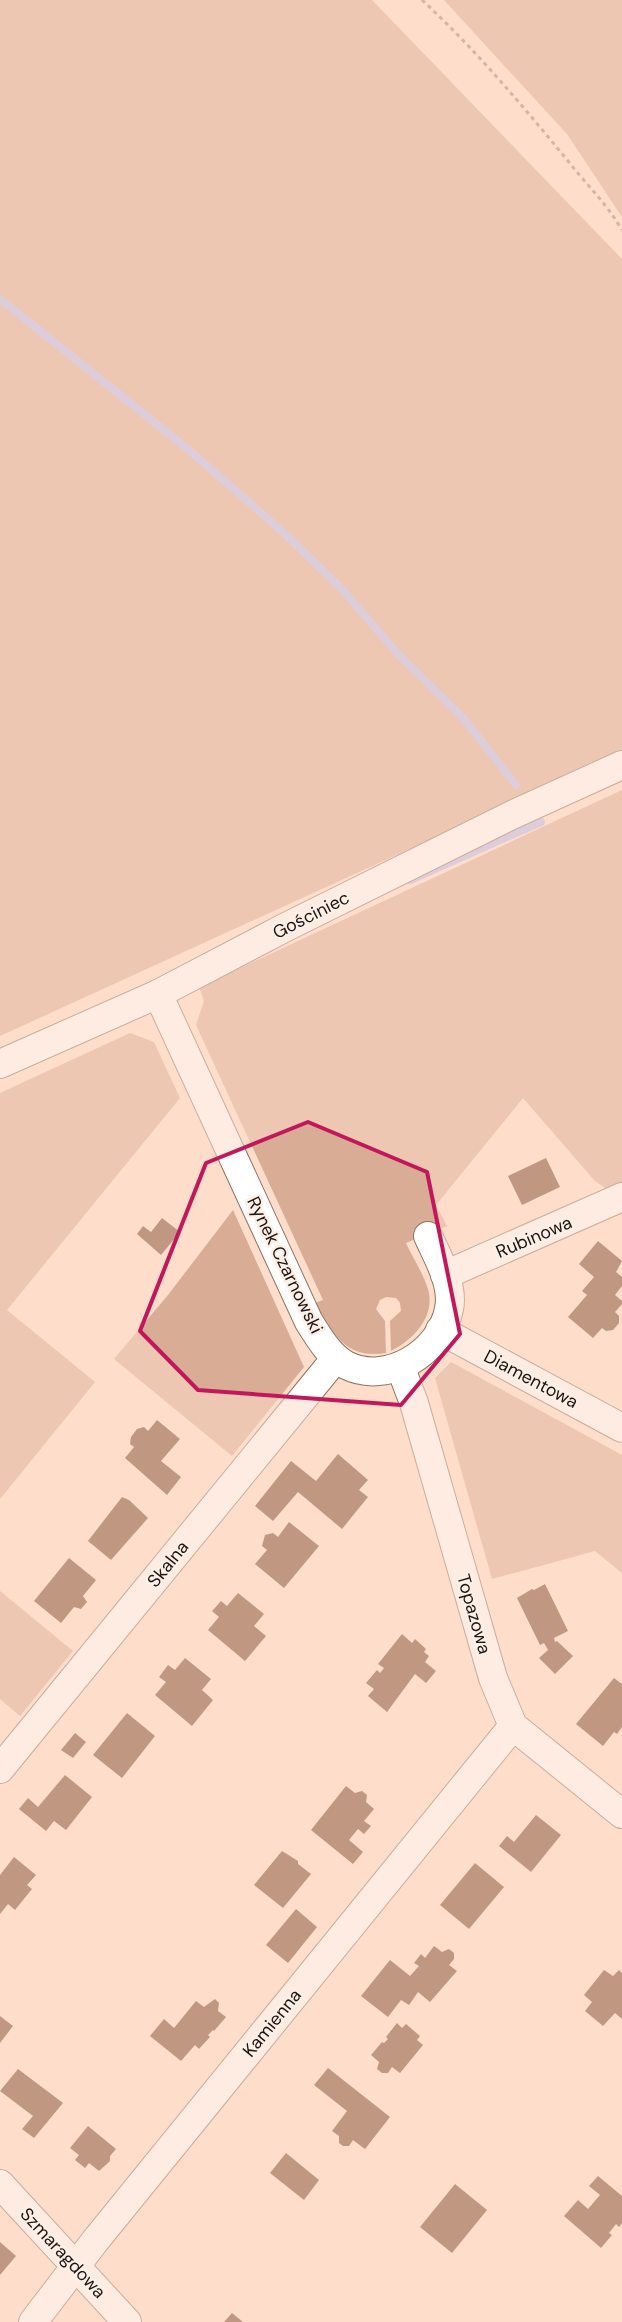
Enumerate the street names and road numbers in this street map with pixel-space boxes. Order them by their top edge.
street label: Gościniec [269,885,353,945]
street label: Rynek Czarnowski [241,1193,329,1337]
street label: Rubinowa [492,1210,576,1264]
street label: Diamentowa [480,1344,582,1414]
street label: Skalna [142,1536,194,1592]
street label: Topazowa [451,1571,497,1657]
street label: Kamienna [237,1984,307,2062]
street label: Szmaragdowa [15,2203,111,2303]

